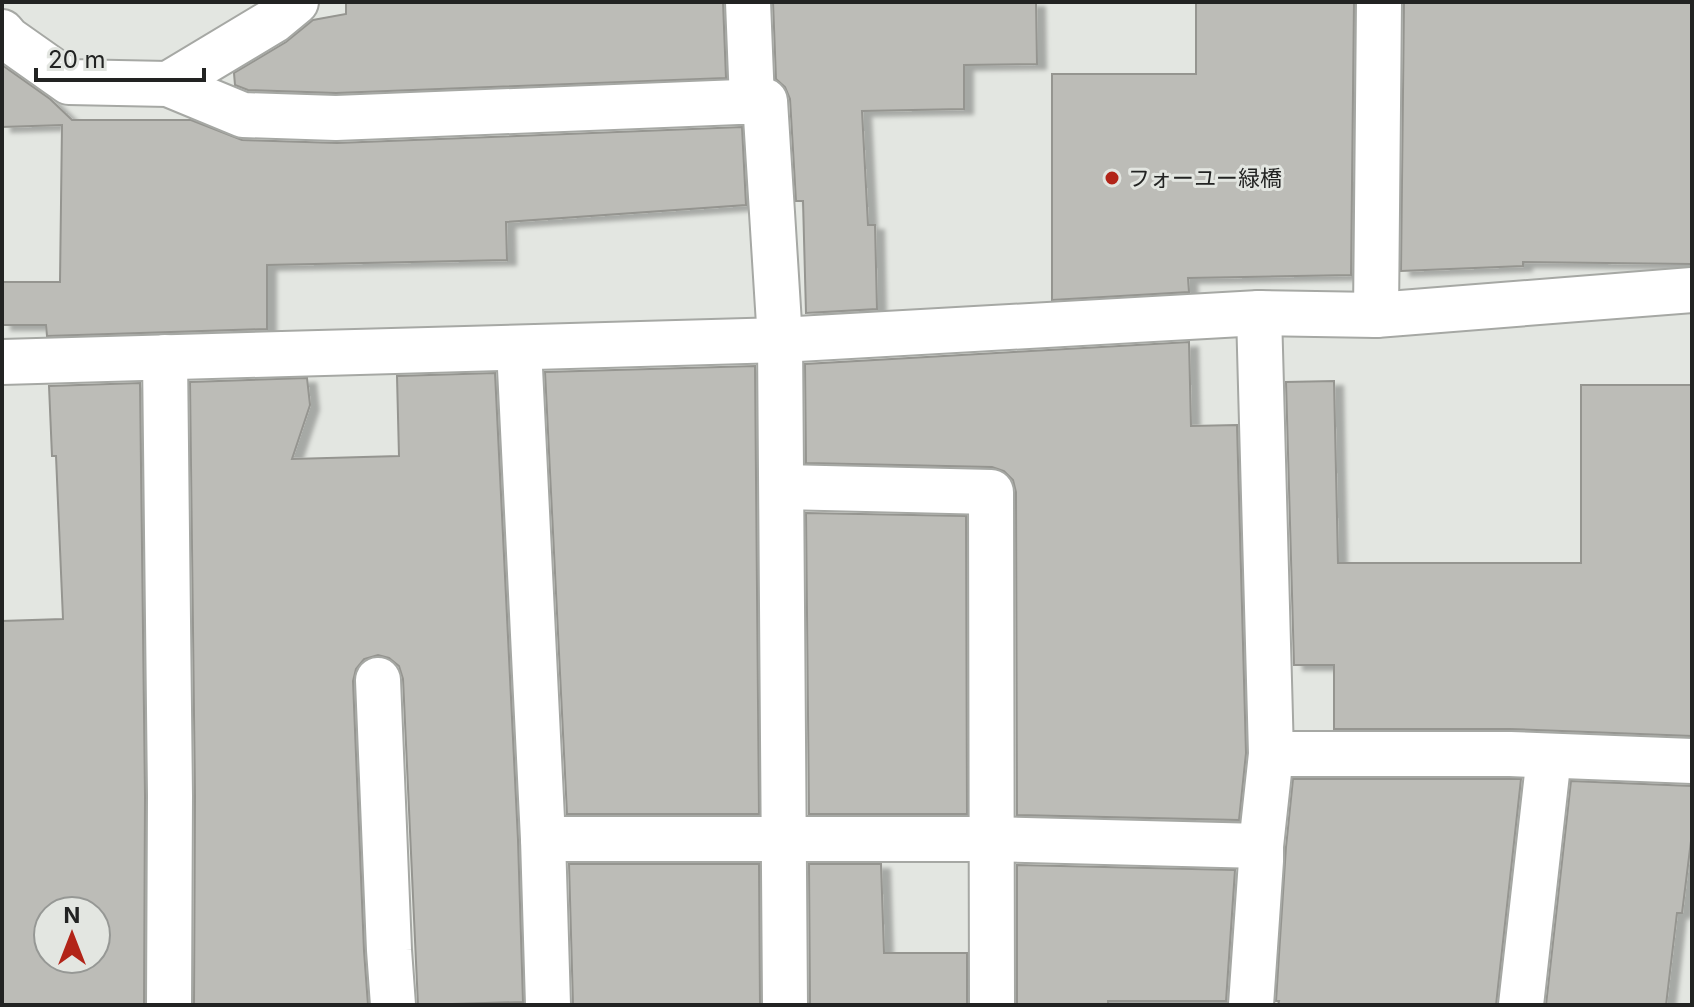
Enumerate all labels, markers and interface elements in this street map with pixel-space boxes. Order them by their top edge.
scale bar [36,32,204,82]
text: 20 m [48,45,106,74]
place label: フォーユー緑橋 [1128,165,1282,191]
marker: フォーユー緑橋 [1103,169,1121,187]
north arrow [32,895,112,975]
text: N [64,902,80,928]

